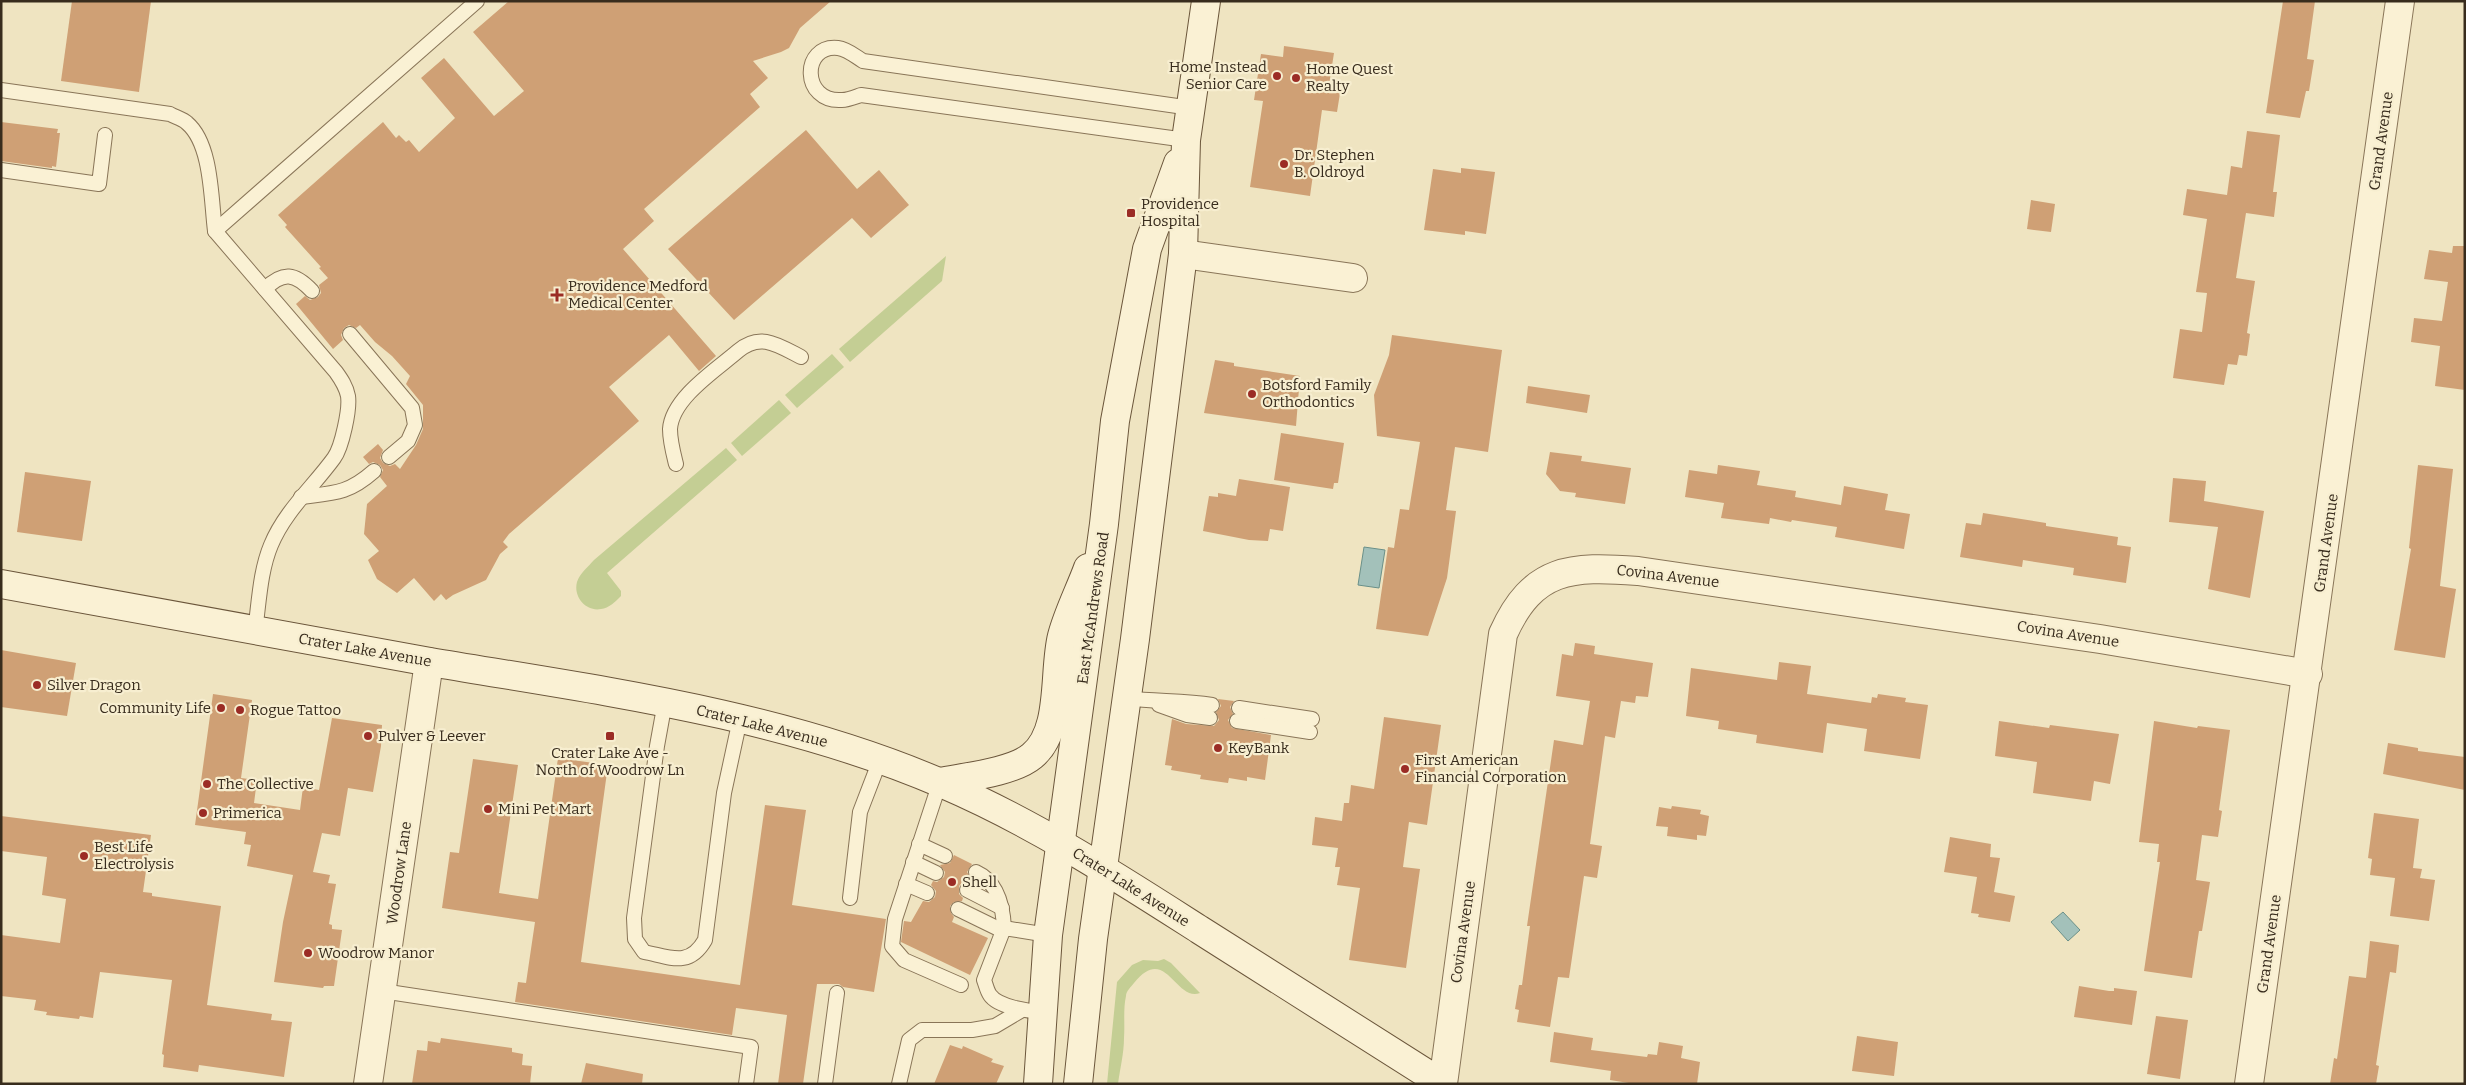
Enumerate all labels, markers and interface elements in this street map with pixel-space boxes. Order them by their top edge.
place label: Home Instead Senior Care [1169,58,1267,93]
place label: Home Quest Realty [1306,60,1394,95]
marker: Home Instead Senior Care [1271,70,1283,82]
marker: Home Quest Realty [1290,72,1302,84]
street label: Grand Avenue [2365,90,2397,192]
place label: Dr. Stephen B. Oldroyd [1294,146,1375,181]
marker: Dr. Stephen B. Oldroyd [1278,158,1290,170]
place label: Providence Hospital [1141,195,1219,230]
marker: Providence Hospital [1125,207,1137,219]
place label: Providence Medford Medical Center [568,277,708,312]
marker: Providence Medford Medical Center [550,288,564,302]
place label: Botsford Family Orthodontics [1262,376,1372,411]
marker: Botsford Family Orthodontics [1246,388,1258,400]
street label: Grand Avenue [2310,492,2342,594]
street label: East McAndrews Road [1073,531,1113,685]
street label: Covina Avenue [1616,561,1720,591]
street label: Covina Avenue [2016,617,2120,651]
street label: Crater Lake Avenue [297,629,433,671]
place label: Silver Dragon [47,676,141,694]
marker: Silver Dragon [31,679,43,691]
place label: Community Life [99,699,211,717]
place label: Rogue Tattoo [250,701,341,719]
street label: Crater Lake Avenue [694,701,830,751]
marker: Community Life [215,702,227,714]
marker: Rogue Tattoo [234,704,246,716]
place label: Pulver & Leever [378,727,486,745]
marker: Pulver & Leever [362,730,374,742]
marker: Crater Lake Ave - North of Woodrow Ln [604,730,616,742]
place label: KeyBank [1228,739,1290,757]
marker: KeyBank [1212,742,1224,754]
place label: Crater Lake Ave - North of Woodrow Ln [536,744,685,779]
place label: First American Financial Corporation [1415,751,1567,786]
marker: First American Financial Corporation [1399,763,1411,775]
place label: The Collective [217,775,314,793]
marker: The Collective [201,778,213,790]
place label: Mini Pet Mart [498,800,592,818]
marker: Mini Pet Mart [482,803,494,815]
place label: Primerica [213,804,282,822]
marker: Primerica [197,807,209,819]
street label: Woodrow Lane [383,820,415,926]
place label: Best Life Electrolysis [94,838,174,873]
street label: Crater Lake Avenue [1069,844,1193,930]
marker: Best Life Electrolysis [78,850,90,862]
place label: Shell [962,873,997,891]
marker: Shell [946,876,958,888]
street label: Covina Avenue [1447,880,1479,984]
street label: Grand Avenue [2253,893,2285,995]
place label: Woodrow Manor [318,944,434,962]
marker: Woodrow Manor [302,947,314,959]

